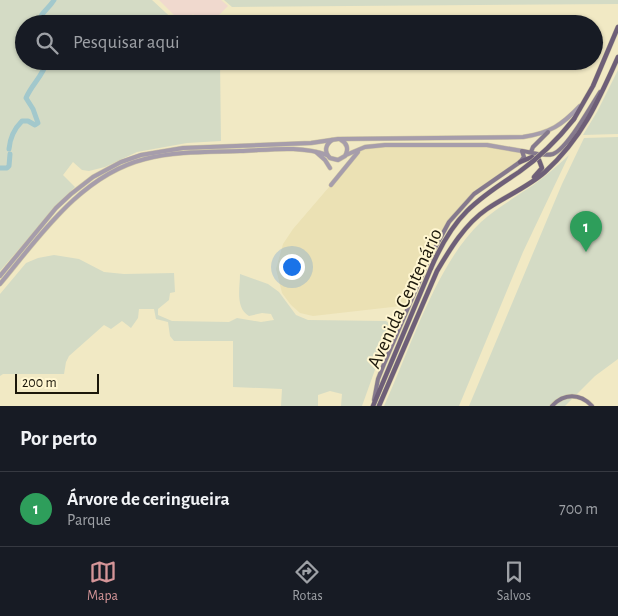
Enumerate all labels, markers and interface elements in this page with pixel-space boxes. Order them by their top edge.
search box [15,15,603,70]
icon: search [33,29,61,57]
text: Pesquisar aqui [73,33,179,52]
pin: 1 [570,211,602,252]
street label: Avenida Centenário [364,225,446,372]
your location [279,254,305,280]
scale bar [15,371,99,394]
text: 200 m [22,376,57,390]
text: Por perto [20,428,97,449]
text: Árvore de ceringueira [67,490,230,509]
text: 1 [33,501,39,517]
text: 700 m [559,501,598,517]
text: Parque [67,512,111,528]
tab: Mapa [87,558,118,605]
tab: Rotas [292,558,323,605]
tab: Salvos [497,558,531,605]

